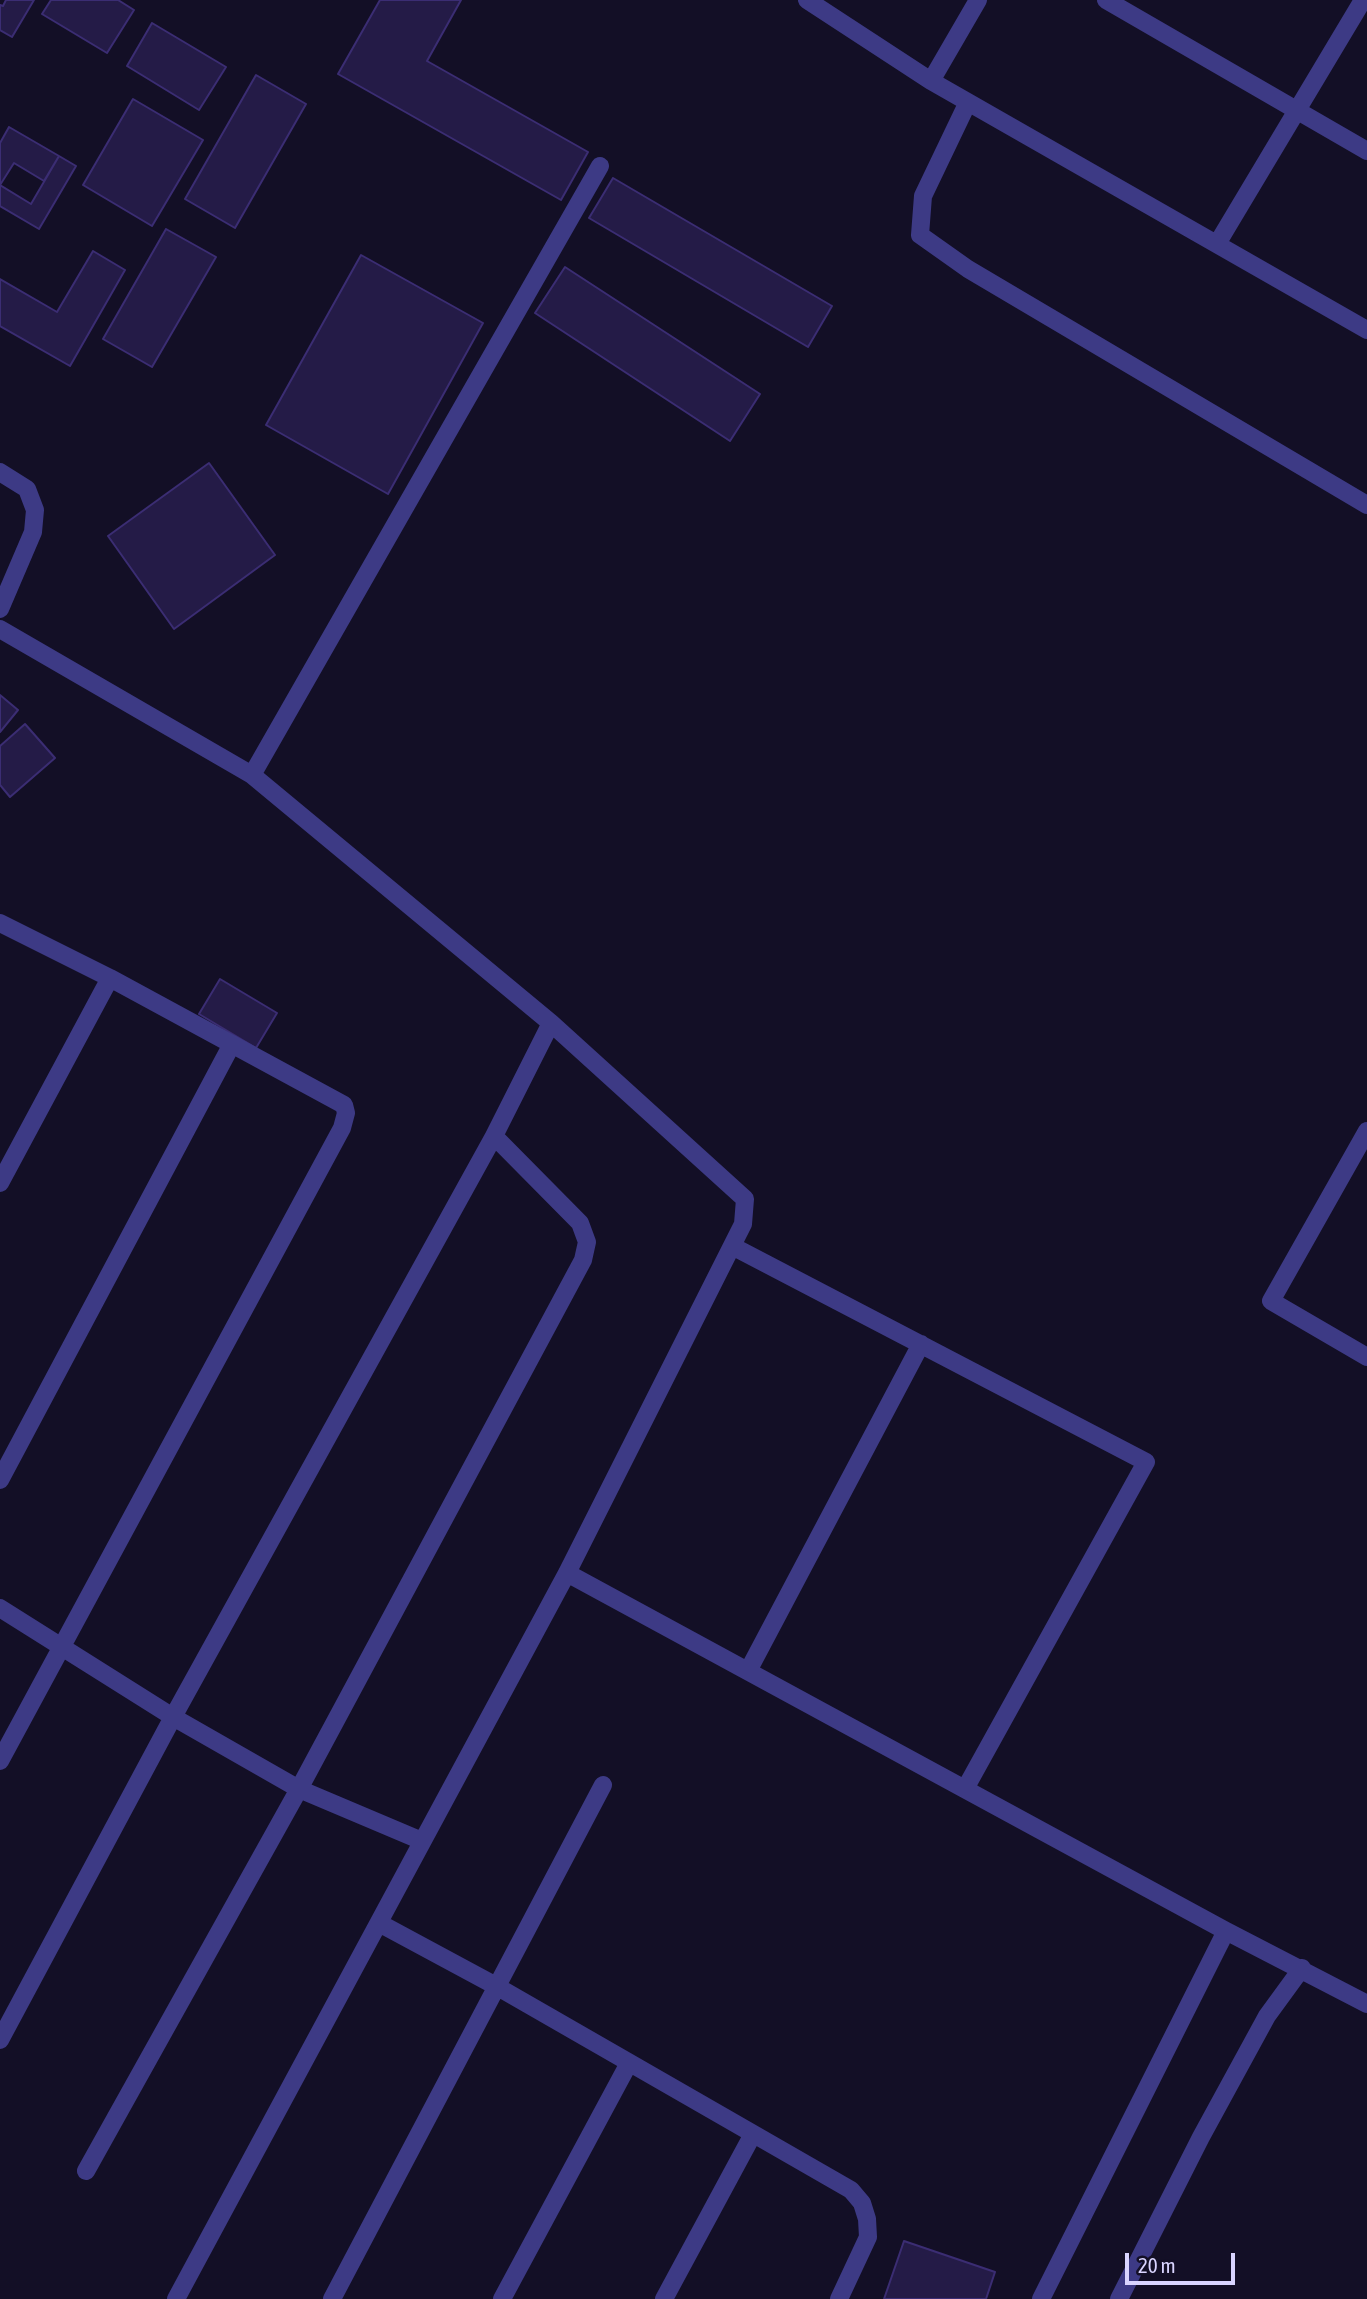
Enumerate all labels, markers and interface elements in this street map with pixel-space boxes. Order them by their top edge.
scale bar [1129,2240,1239,2284]
text: 20 m [1138,2253,1176,2277]

